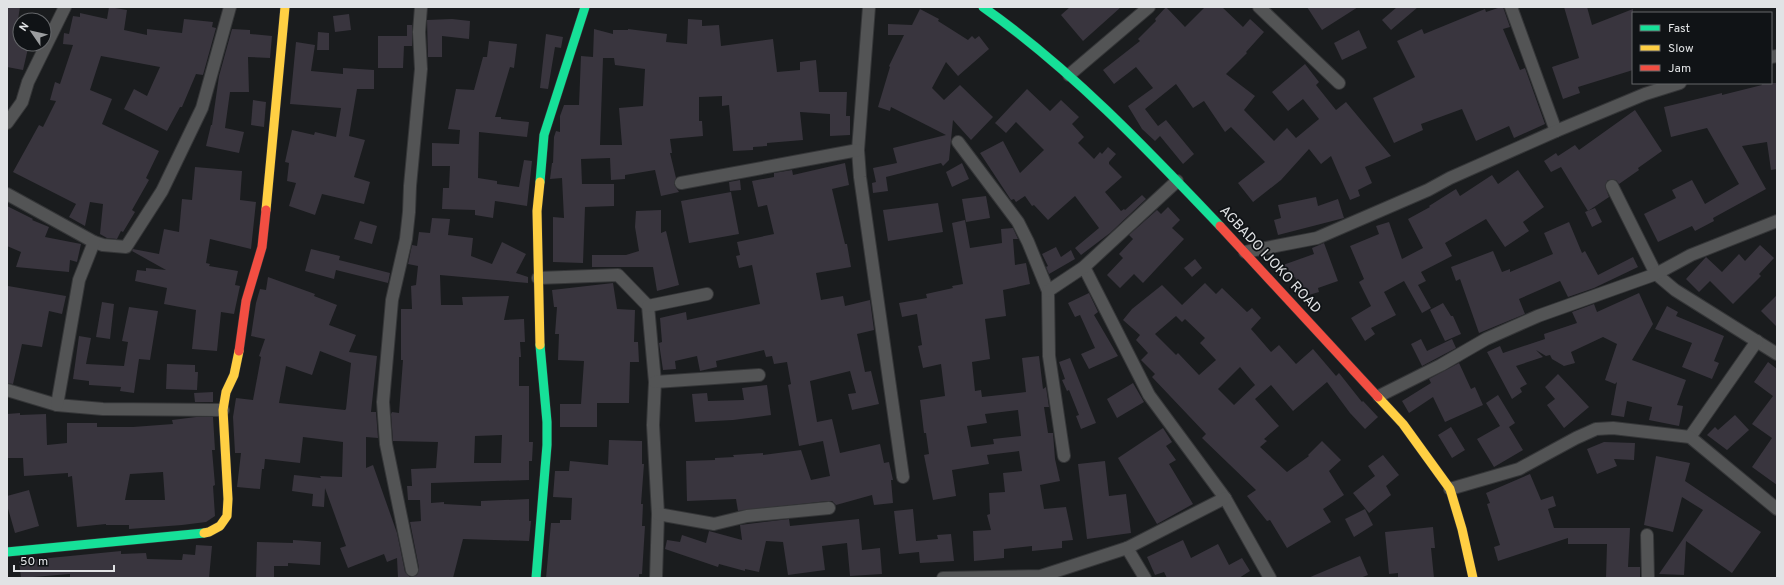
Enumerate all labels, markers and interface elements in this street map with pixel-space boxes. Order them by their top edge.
north arrow [12,12,52,52]
legend [1632,12,1772,84]
text: N [17,20,33,34]
text: Fast [1668,21,1690,37]
text: Slow [1668,41,1694,57]
text: Jam [1668,61,1691,77]
street label: AGBADO IJOKO ROAD [1216,203,1324,317]
scale bar [14,547,114,573]
text: 50 m [20,554,48,570]

